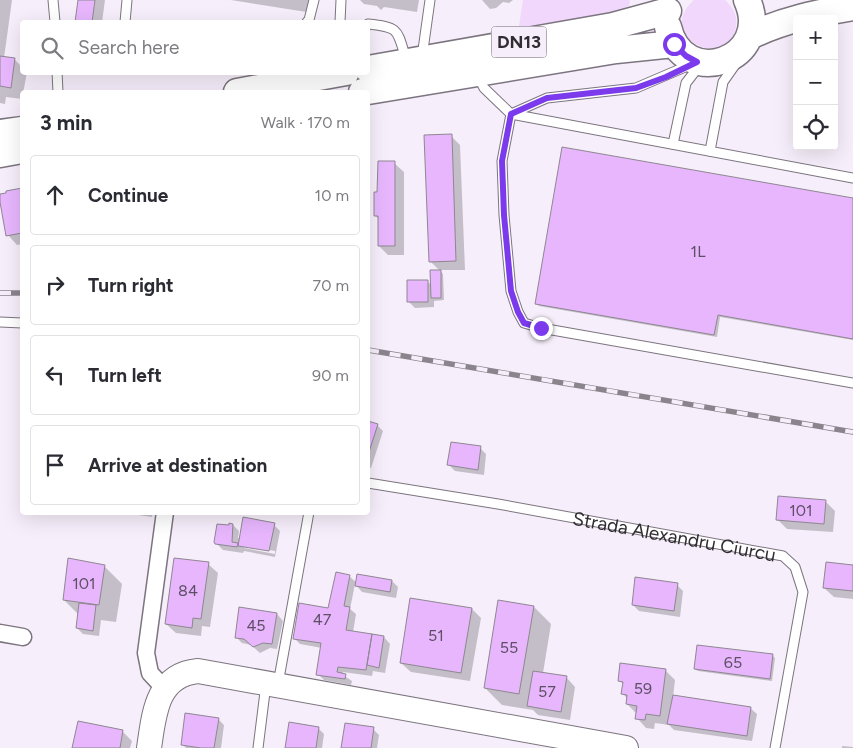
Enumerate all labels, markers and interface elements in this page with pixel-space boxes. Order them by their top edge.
map controls [793,15,838,150]
button: + [793,15,838,60]
search box [20,20,370,75]
road number: DN13 [492,27,546,58]
route start [663,33,686,56]
icon: search [38,34,66,62]
text: Search here [78,36,180,59]
button: − [793,60,838,105]
button: locate [793,105,838,150]
text: 3 min [40,110,92,135]
text: Walk · 170 m [261,113,350,132]
icon: ahead [41,181,69,209]
text: Continue [88,184,168,207]
text: 10 m [315,186,349,205]
house number: 1L [691,242,706,261]
icon: right [41,271,69,299]
text: Turn right [88,274,174,297]
text: 70 m [313,276,349,295]
route end [530,317,553,340]
icon: left [41,361,69,389]
text: Turn left [88,364,162,387]
text: 90 m [312,366,349,385]
icon: arrive [41,451,69,479]
text: Arrive at destination [88,454,267,477]
house number: 101 [789,501,813,520]
street label: Strada Alexandru Ciurcu [571,506,778,566]
house number: 101 [72,574,96,593]
house number: 84 [178,581,198,600]
house number: 47 [313,610,332,629]
house number: 45 [246,616,266,635]
house number: 51 [428,626,444,645]
house number: 55 [500,638,518,657]
house number: 65 [724,653,742,672]
house number: 59 [634,679,652,698]
house number: 57 [538,682,556,701]

